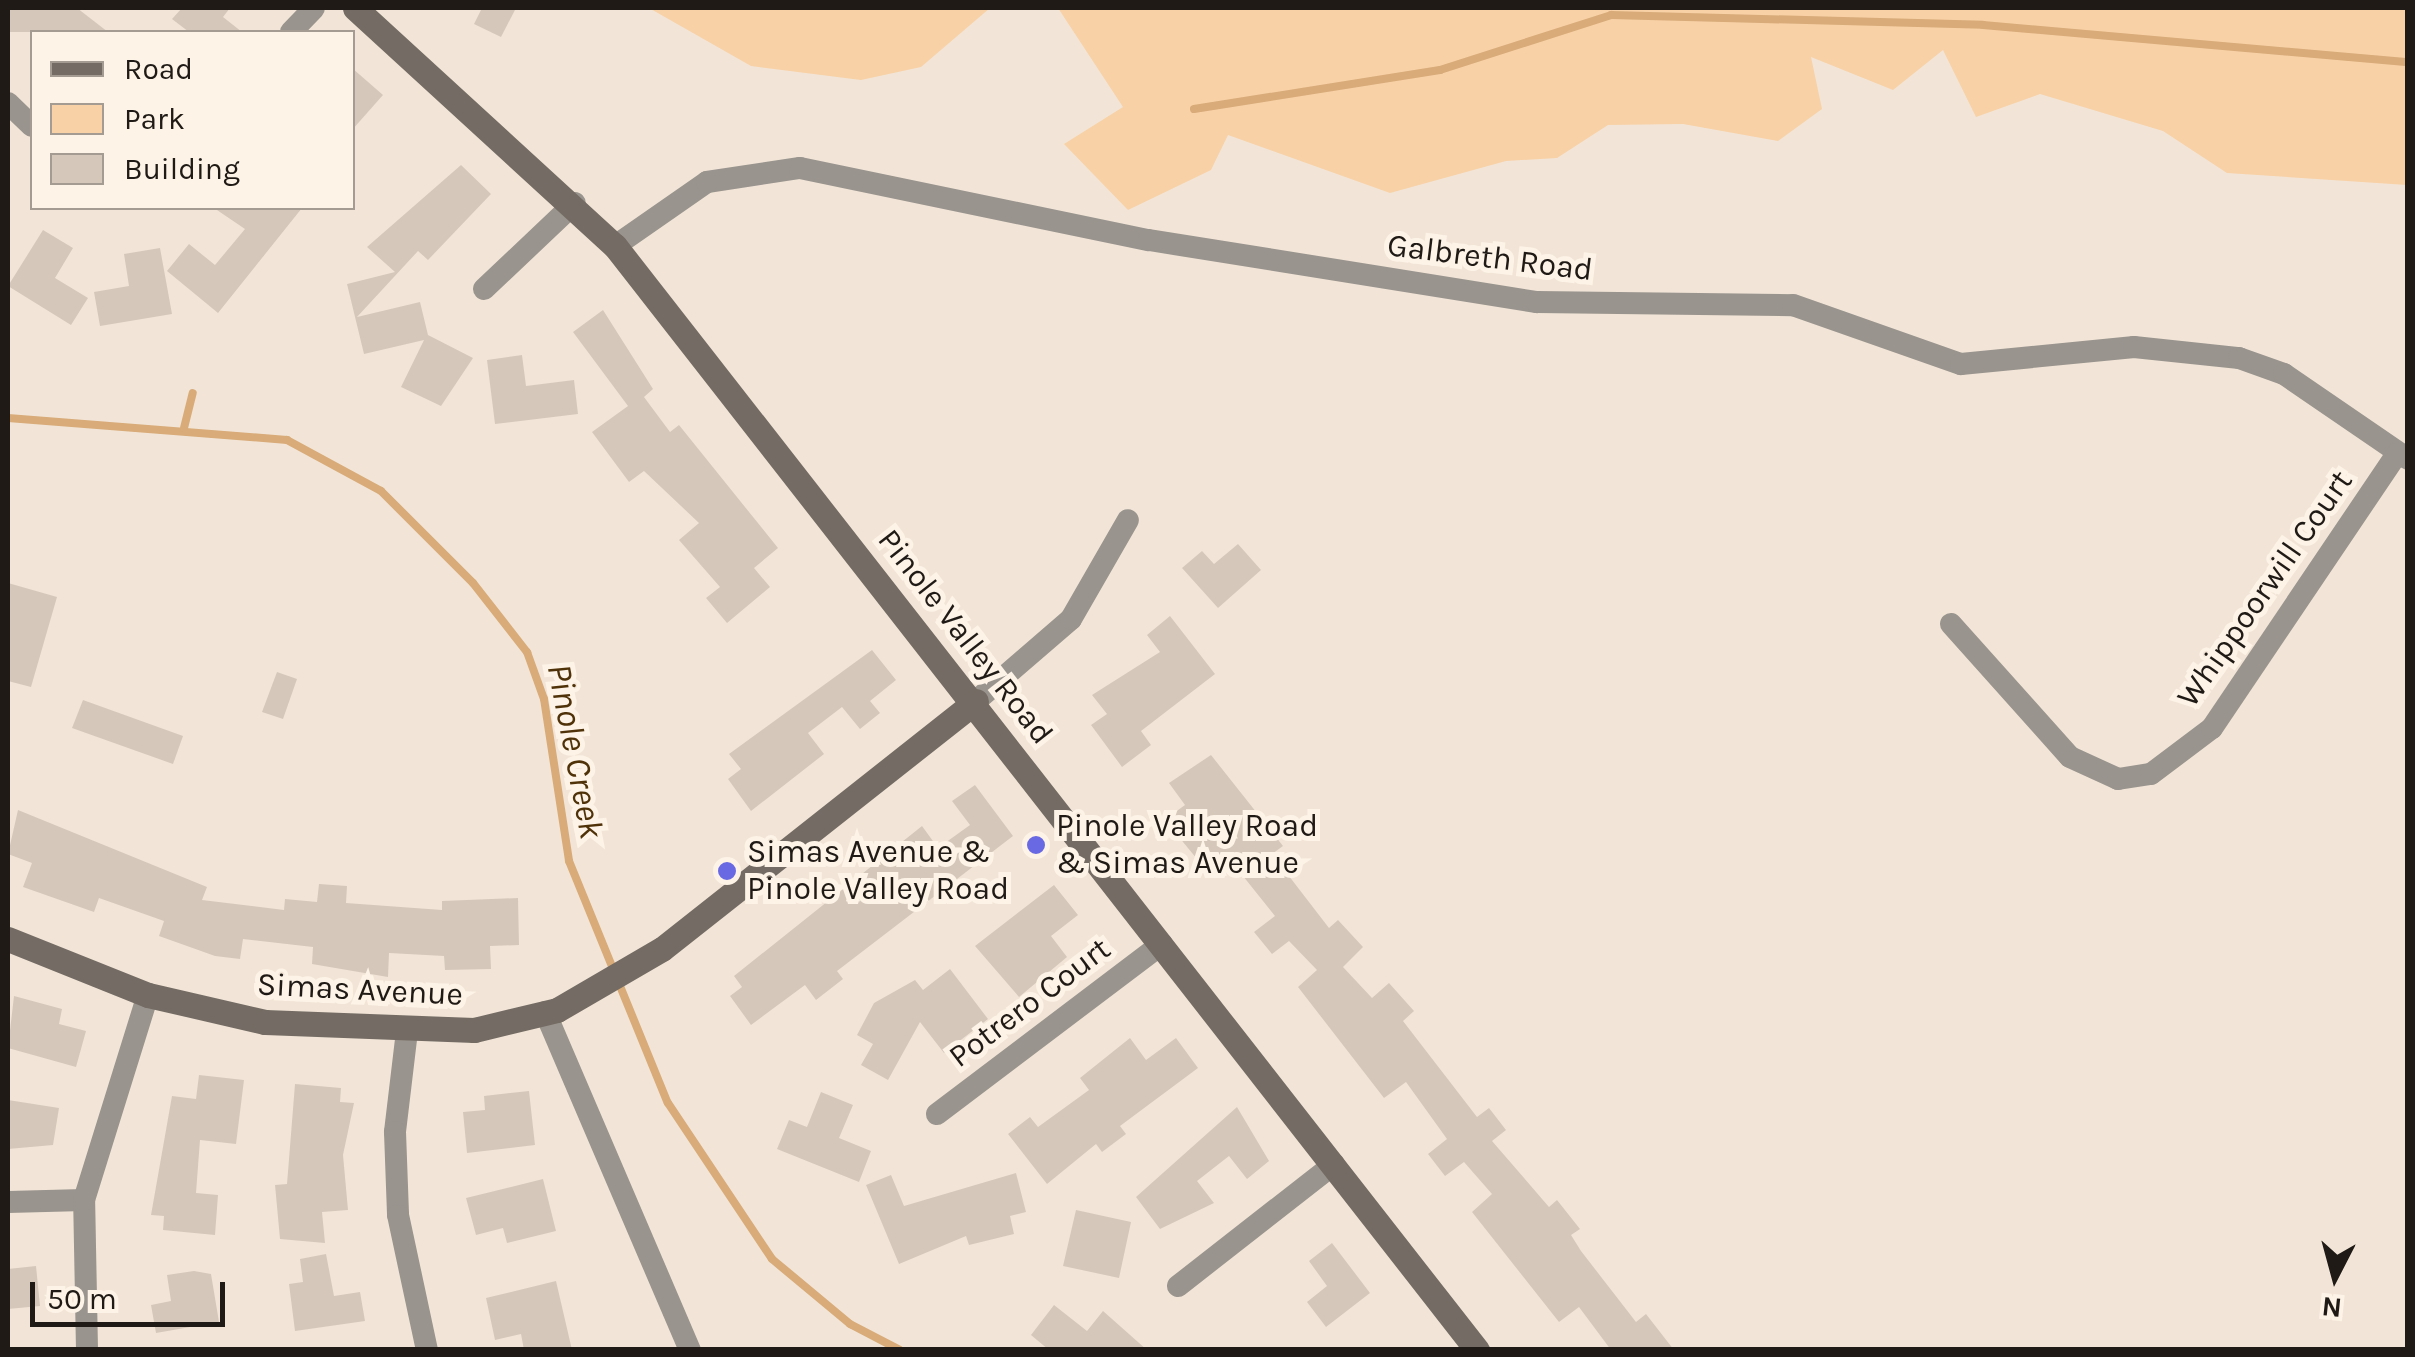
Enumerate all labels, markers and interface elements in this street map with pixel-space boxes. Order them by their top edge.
legend [30,30,355,210]
text: Road [124,51,193,87]
text: Park [124,101,185,137]
text: Building [124,151,240,187]
street label: Galbreth Road [1385,226,1595,290]
street label: Whippoorwill Court [2169,463,2361,715]
street label: Pinole Valley Road [869,522,1061,752]
water label: Pinole Creek [537,660,613,842]
place label: Pinole Valley Road & Simas Avenue [1056,808,1318,883]
place label: Simas Avenue & Pinole Valley Road [747,834,1009,909]
marker: Pinole Valley Road & Simas Avenue [1025,834,1047,856]
marker: Simas Avenue & Pinole Valley Road [716,860,738,882]
street label: Potrero Court [942,930,1118,1076]
street label: Simas Avenue [256,965,464,1015]
north arrow [2285,1227,2385,1327]
scale bar [35,1262,230,1324]
text: 50 m [47,1281,117,1317]
text: N [2320,1290,2344,1325]

